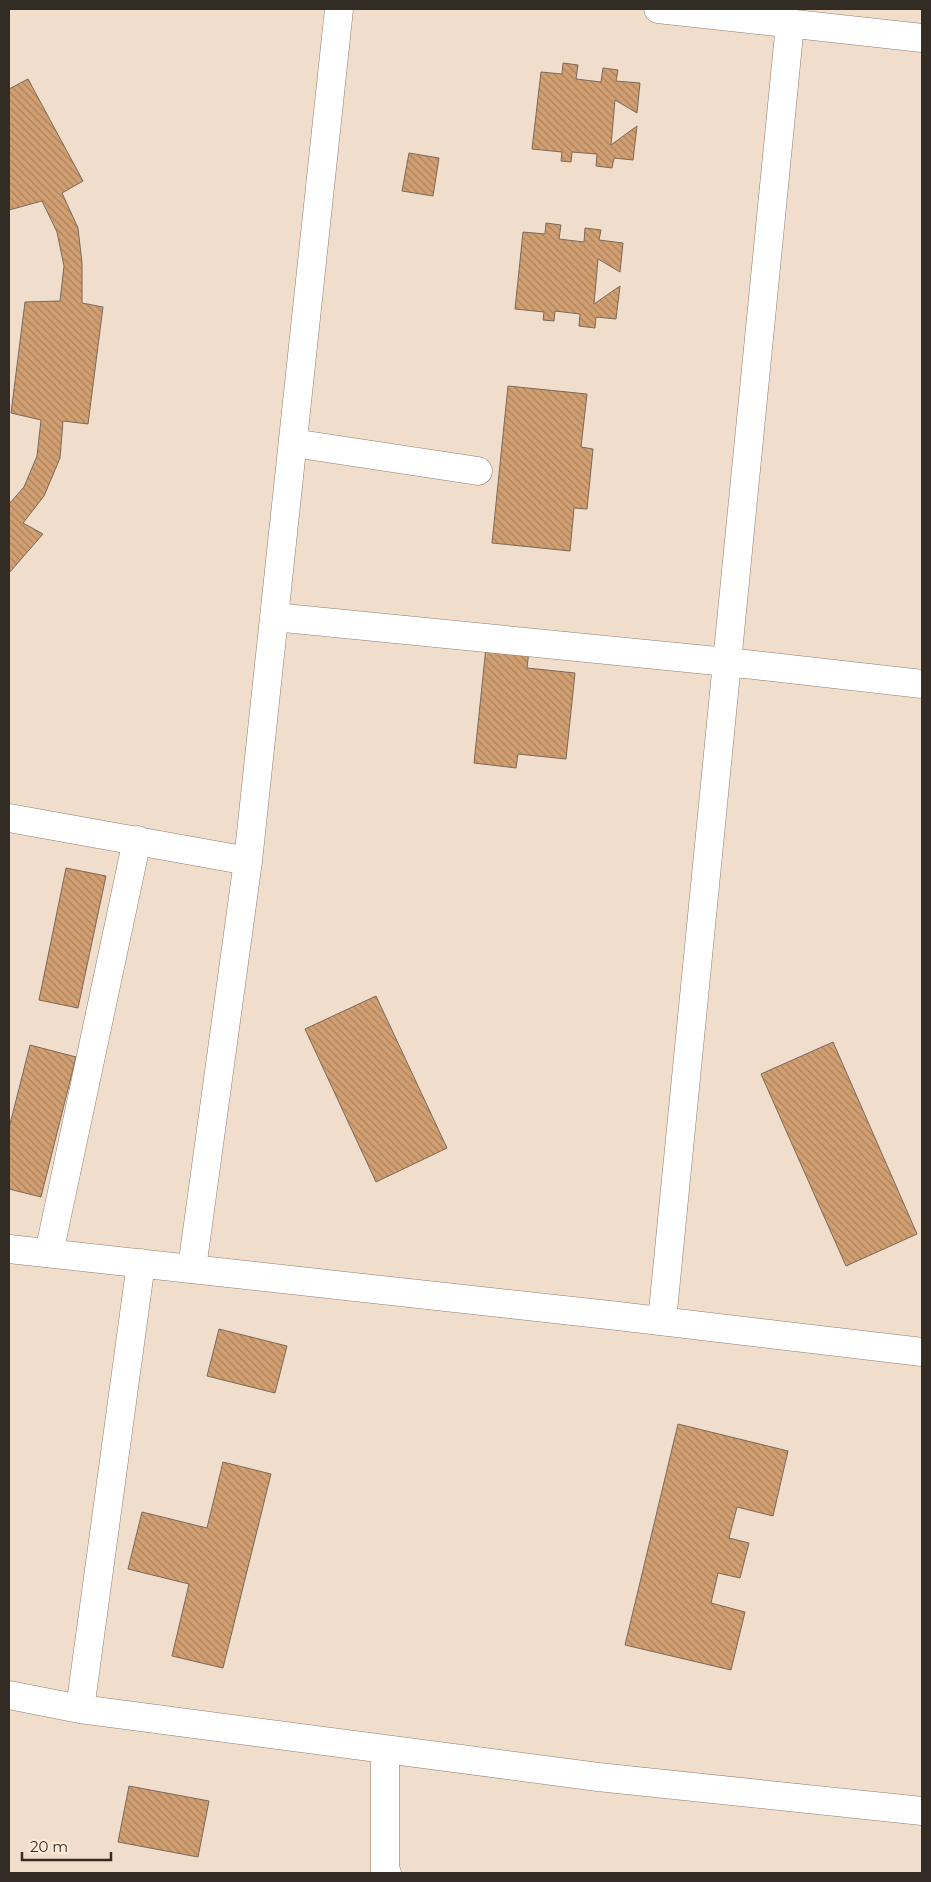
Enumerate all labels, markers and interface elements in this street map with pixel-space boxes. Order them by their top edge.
scale bar [22,1830,111,1862]
text: 20 m [30,1837,68,1856]

